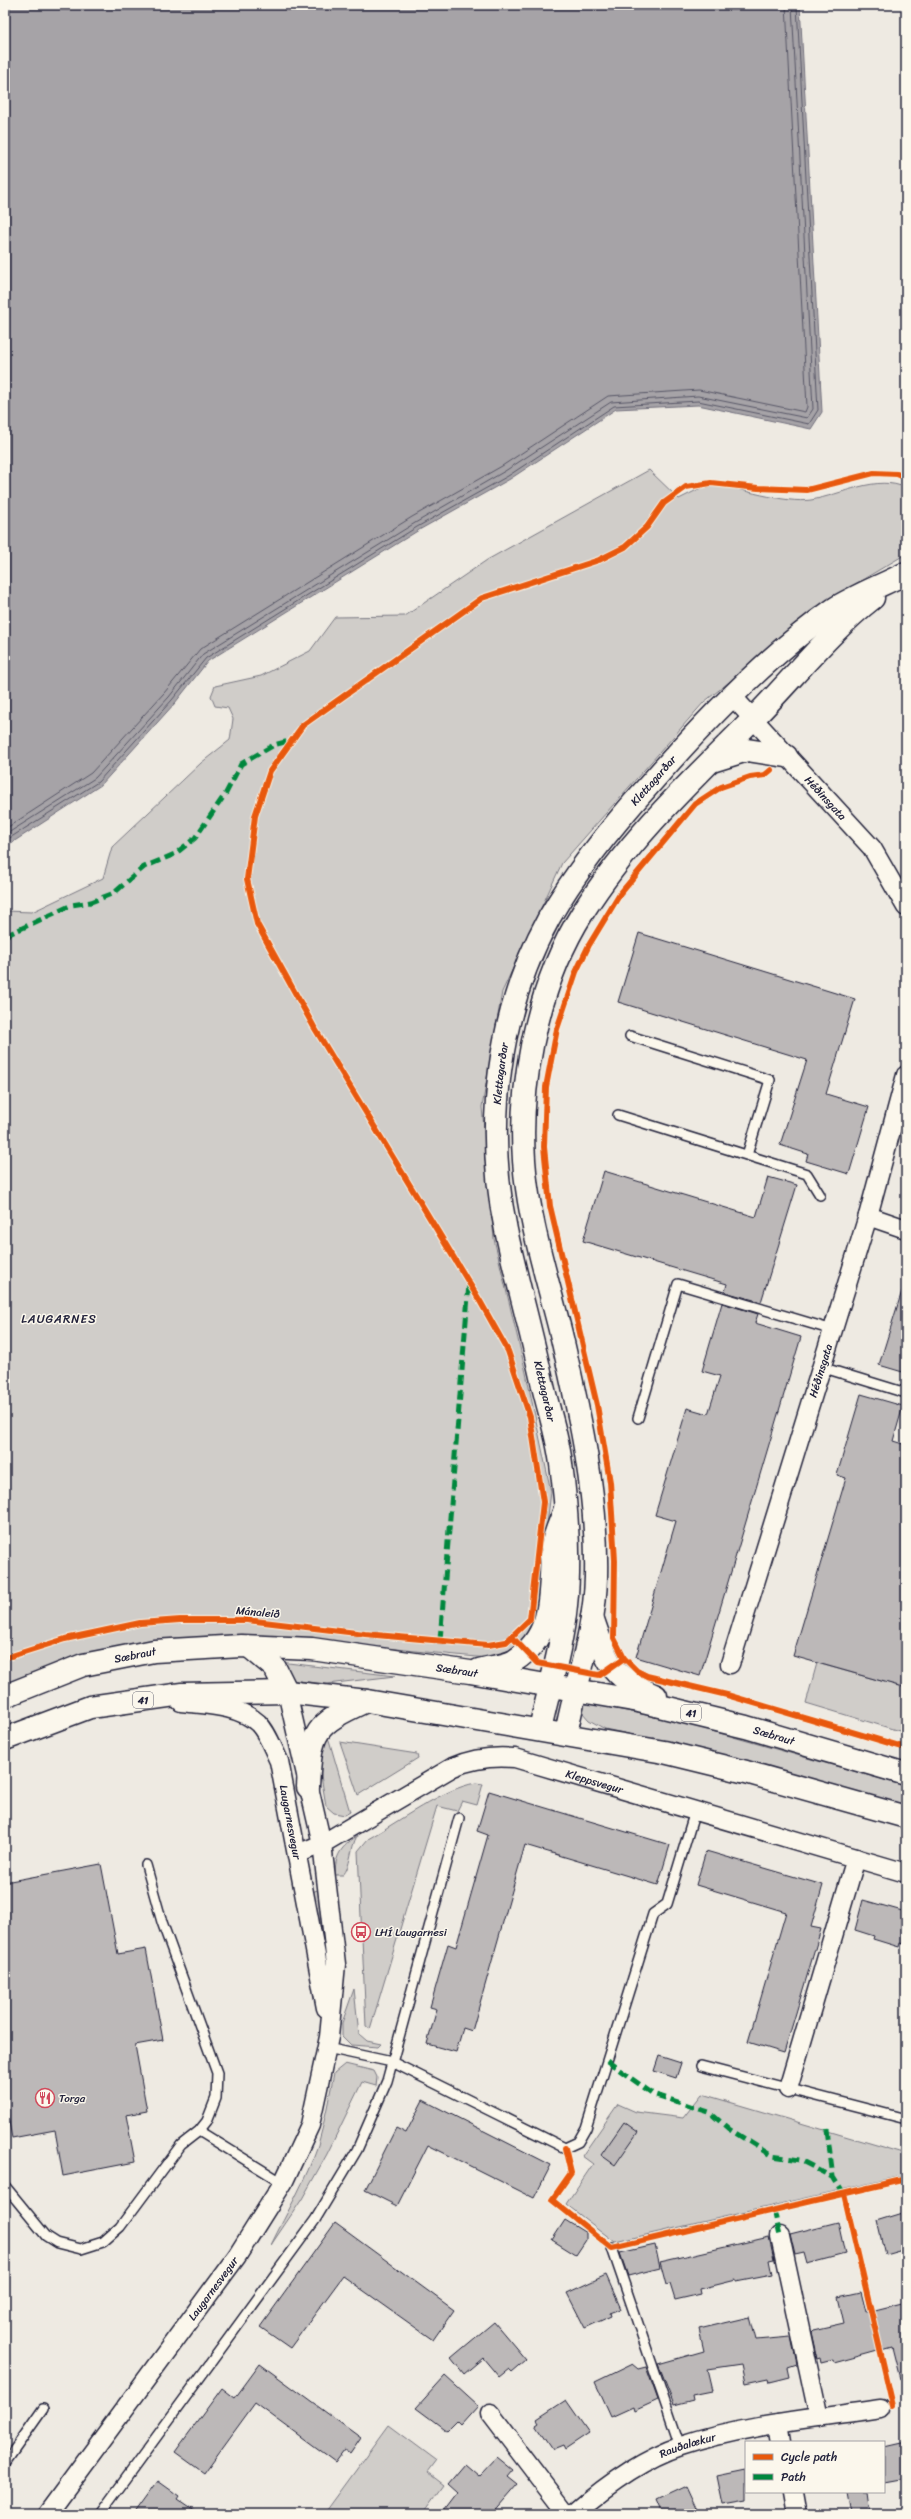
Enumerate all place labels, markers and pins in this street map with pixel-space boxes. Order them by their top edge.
bus stop icon: LHÍ Laugarnesi [350,1921,372,1943]
place label: LHÍ Laugarnesi [375,1923,448,1942]
restaurant icon: Torga [34,2087,56,2109]
place label: Torga [59,2089,86,2108]

